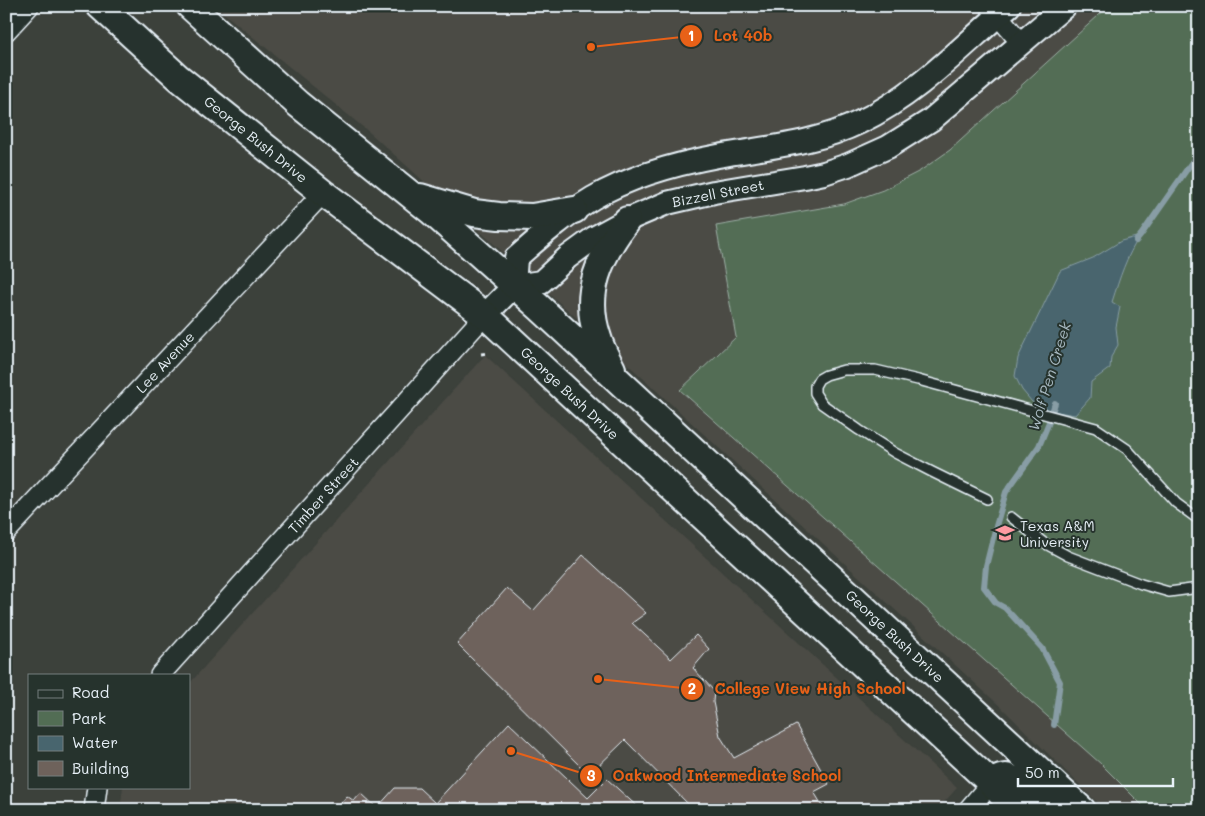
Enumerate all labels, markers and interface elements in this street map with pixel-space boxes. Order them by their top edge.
callout: Lot 40b [679,21,782,51]
text: 1 [688,25,694,45]
text: Lot 40b [714,25,772,45]
street label: George Bush Drive [200,91,312,187]
street label: Bizzell Street [670,175,766,211]
water label: Wolf Pen Creek [1023,318,1075,433]
street label: Lee Avenue [132,327,198,397]
street label: George Bush Drive [517,342,623,444]
street label: Timber Street [284,453,362,537]
place label: Texas A&M University [1020,516,1095,551]
school or university icon: Texas A&M University [994,522,1016,544]
street label: George Bush Drive [842,585,948,687]
legend [28,674,190,788]
callout: College View High School [680,674,916,704]
text: 2 [688,678,696,698]
text: College View High School [715,678,905,698]
text: Road [72,682,109,702]
text: Park [72,708,106,728]
text: Water [72,732,118,752]
scale bar [1018,756,1172,788]
text: Building [72,758,129,778]
callout: Oakwood Intermediate School [578,761,852,791]
text: 50 m [1025,762,1060,782]
text: 3 [586,765,596,785]
text: Oakwood Intermediate School [613,765,841,785]

